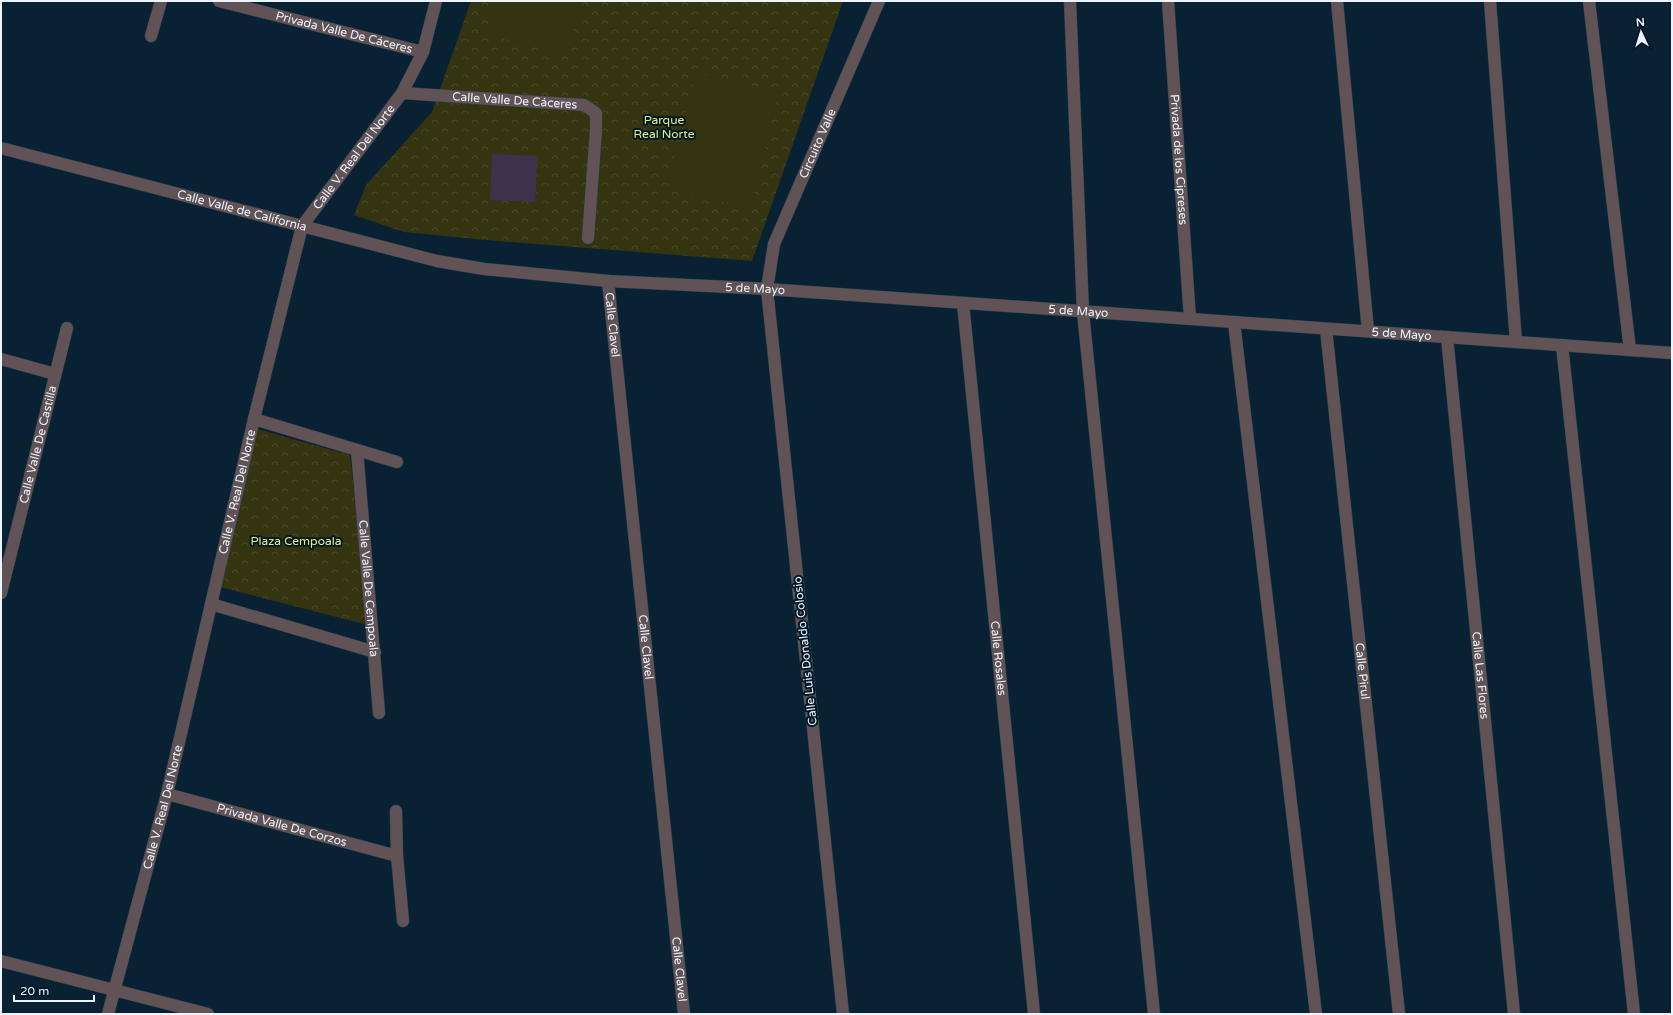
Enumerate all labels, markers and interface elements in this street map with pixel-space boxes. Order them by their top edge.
street label: Privada Valle De Cáceres [274,8,414,56]
north arrow [1621,12,1661,52]
text: N [1635,16,1645,29]
street label: Calle Valle De Cáceres [452,89,578,112]
street label: Privada de los Cipreses [1167,94,1191,226]
street label: Calle V. Real Del Norte [310,102,398,212]
street label: Circuito Valle [796,106,839,181]
park label: Parque Real Norte [634,113,695,141]
street label: Calle Valle de California [176,187,308,234]
street label: 5 de Mayo [725,280,786,297]
street label: Calle Clavel [602,292,623,358]
street label: 5 de Mayo [1048,302,1109,320]
street label: 5 de Mayo [1371,325,1432,343]
street label: Calle Valle De Castilla [17,384,59,505]
street label: Calle V. Real Del Norte [216,428,258,555]
street label: Calle Valle De Cempoala [356,519,381,658]
park label: Plaza Cempoala [251,534,341,548]
street label: Calle Luis Donaldo Colosio [790,576,820,726]
street label: Calle Clavel [636,614,656,680]
street label: Calle Rosales [988,620,1009,696]
street label: Calle Las Flores [1469,631,1492,720]
street label: Calle Pirul [1352,642,1372,700]
street label: Calle V. Real Del Norte [140,744,185,871]
street label: Privada Valle De Corzos [215,801,349,849]
street label: Calle Clavel [669,936,690,1002]
scale bar [14,977,94,1003]
text: 20 m [20,984,49,998]

